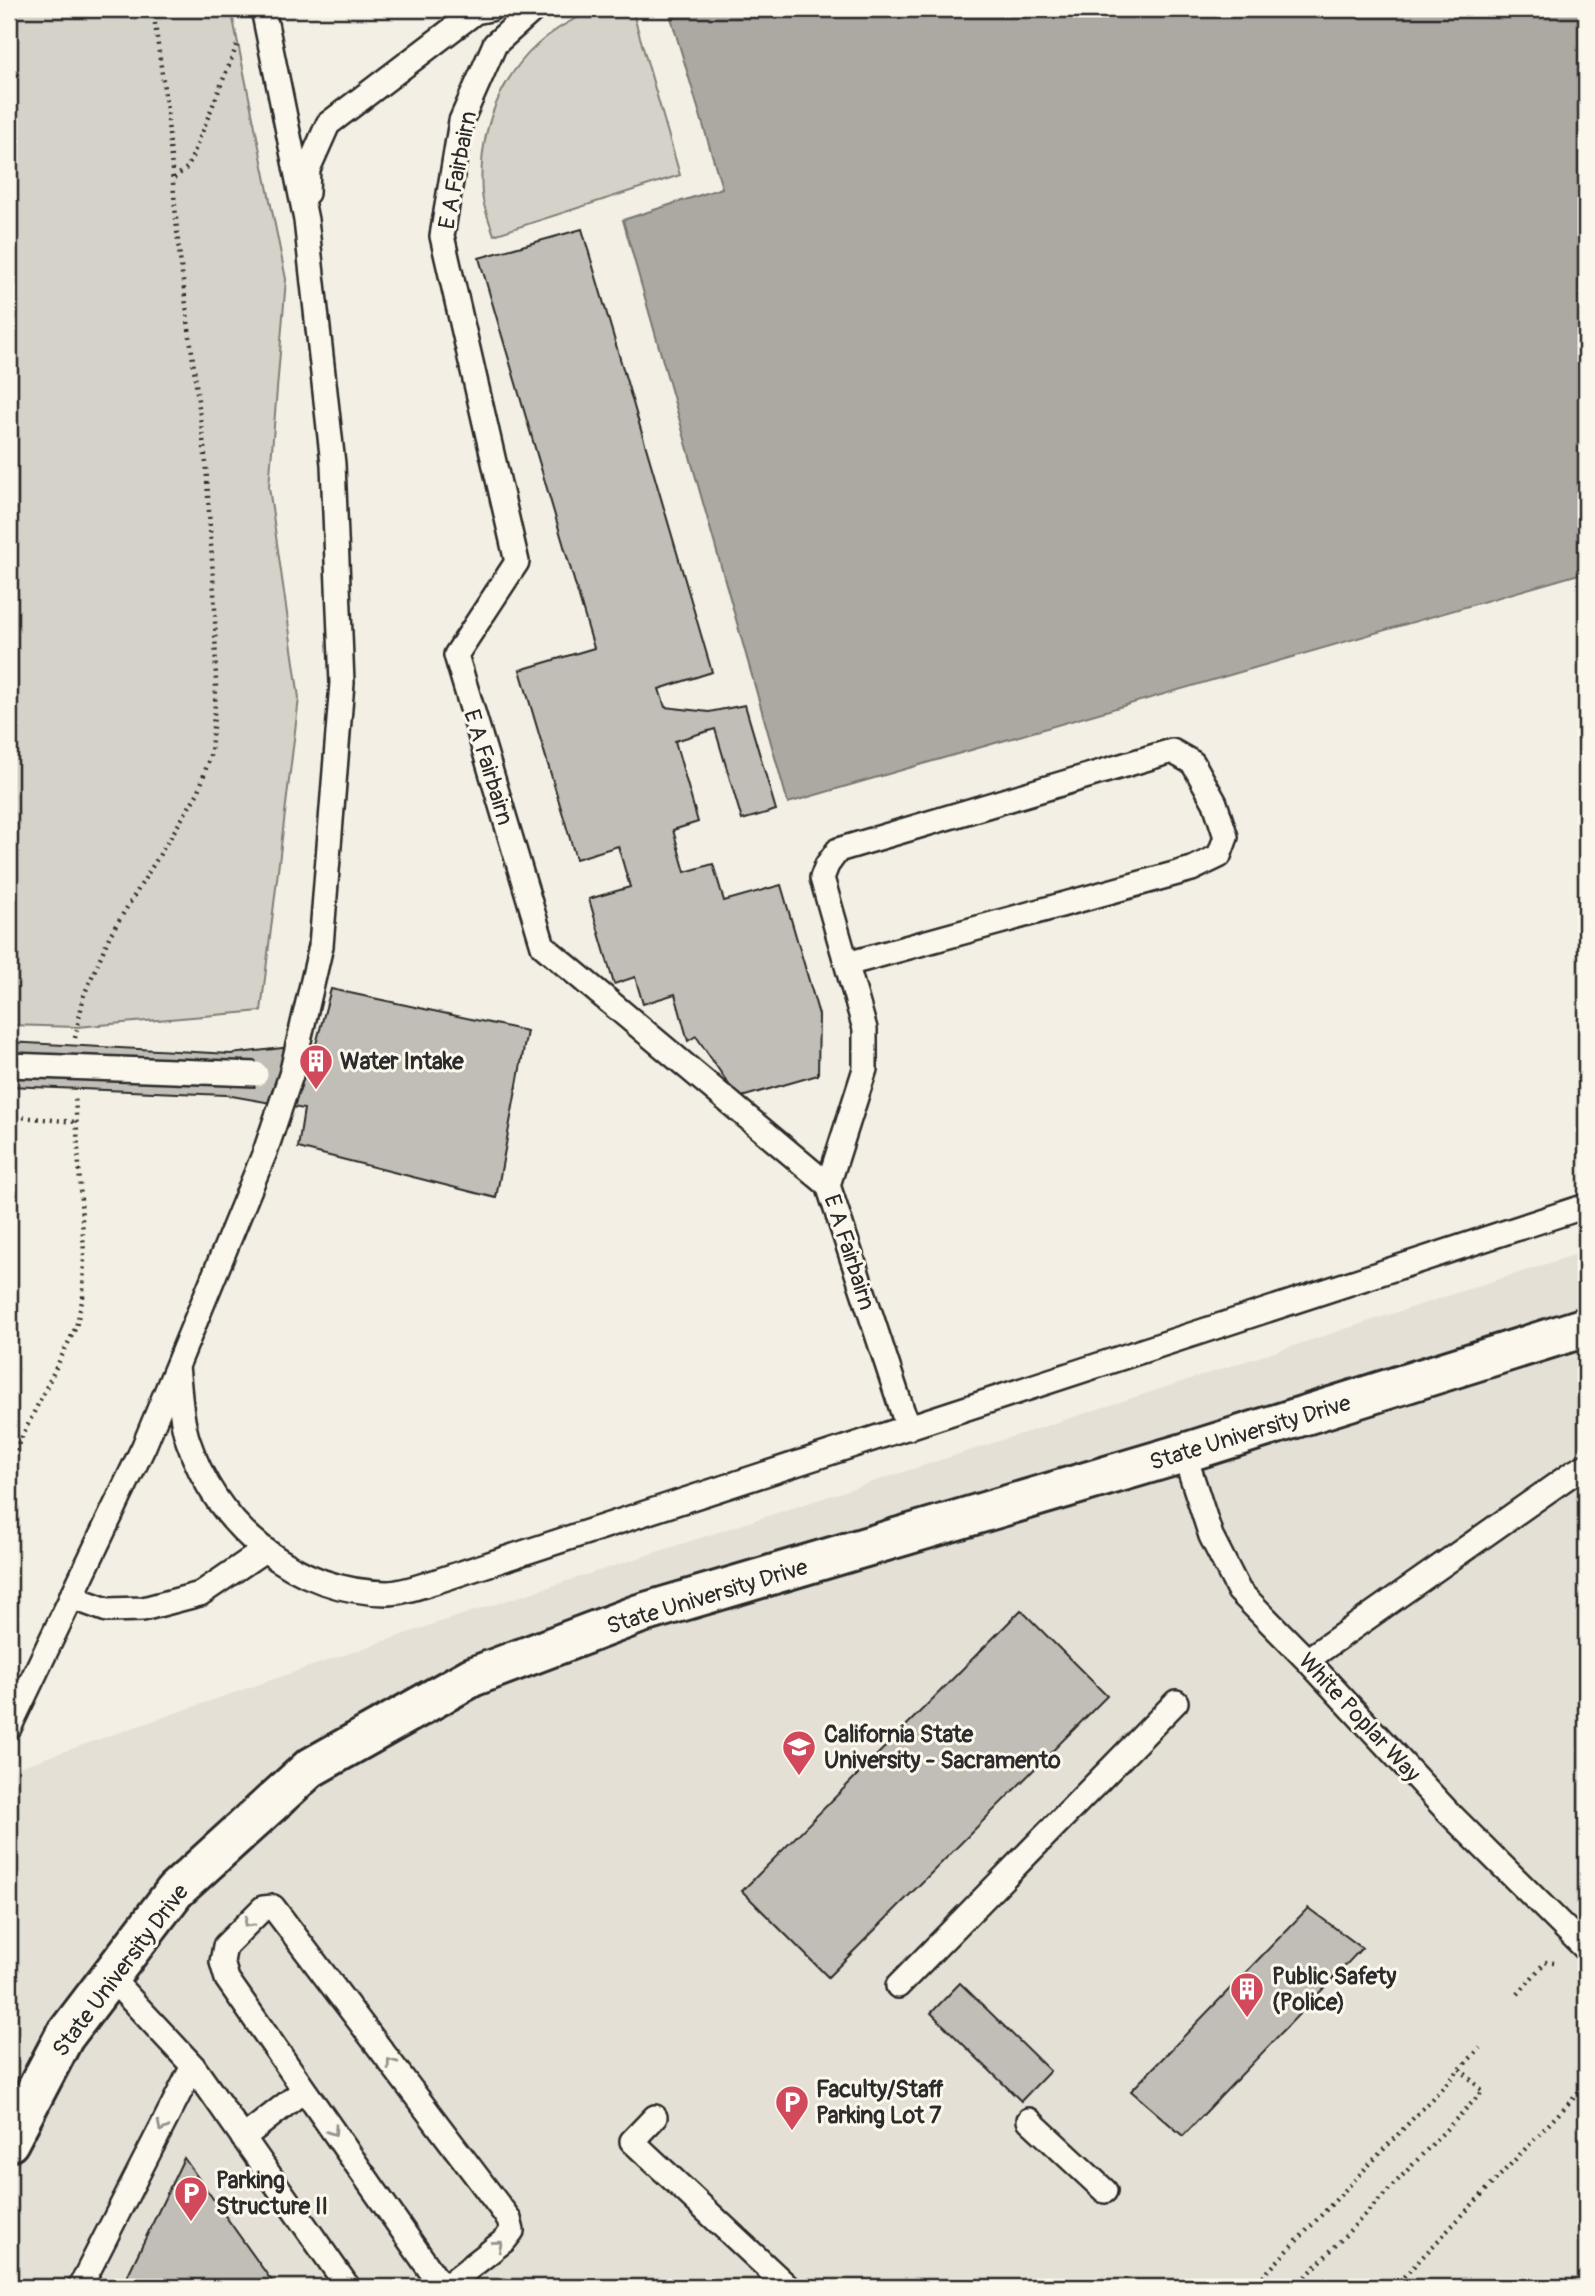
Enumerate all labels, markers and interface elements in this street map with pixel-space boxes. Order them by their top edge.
street label: E A Fairbairn [432,109,483,232]
street label: E A Fairbairn [457,706,520,829]
building icon: Water Intake [297,1042,335,1091]
place label: Water Intake [340,1047,464,1076]
street label: E A Fairbairn [817,1191,882,1314]
street label: State University Drive [1146,1388,1355,1477]
street label: State University Drive [603,1552,812,1641]
street label: White Poplar Way [1292,1647,1427,1788]
place label: California State University - Sacramento [824,1720,1061,1775]
school or university icon: California State University - Sacramento [780,1728,818,1777]
street label: State University Drive [46,1878,195,2062]
one-way arrow [243,1915,256,1928]
place label: Public Safety (Police) [1272,1962,1396,2017]
building icon: Public Safety (Police) [1228,1970,1266,2019]
one-way arrow [386,2058,399,2071]
place label: Faculty/Staff Parking Lot 7 [816,2075,945,2130]
parking icon: Faculty/Staff Parking Lot 7 [773,2083,811,2132]
one-way arrow [156,2120,170,2132]
one-way arrow [325,2123,337,2136]
place label: Parking Structure II [216,2166,328,2221]
parking icon: Parking Structure II [172,2174,210,2223]
one-way arrow [490,2241,503,2253]

